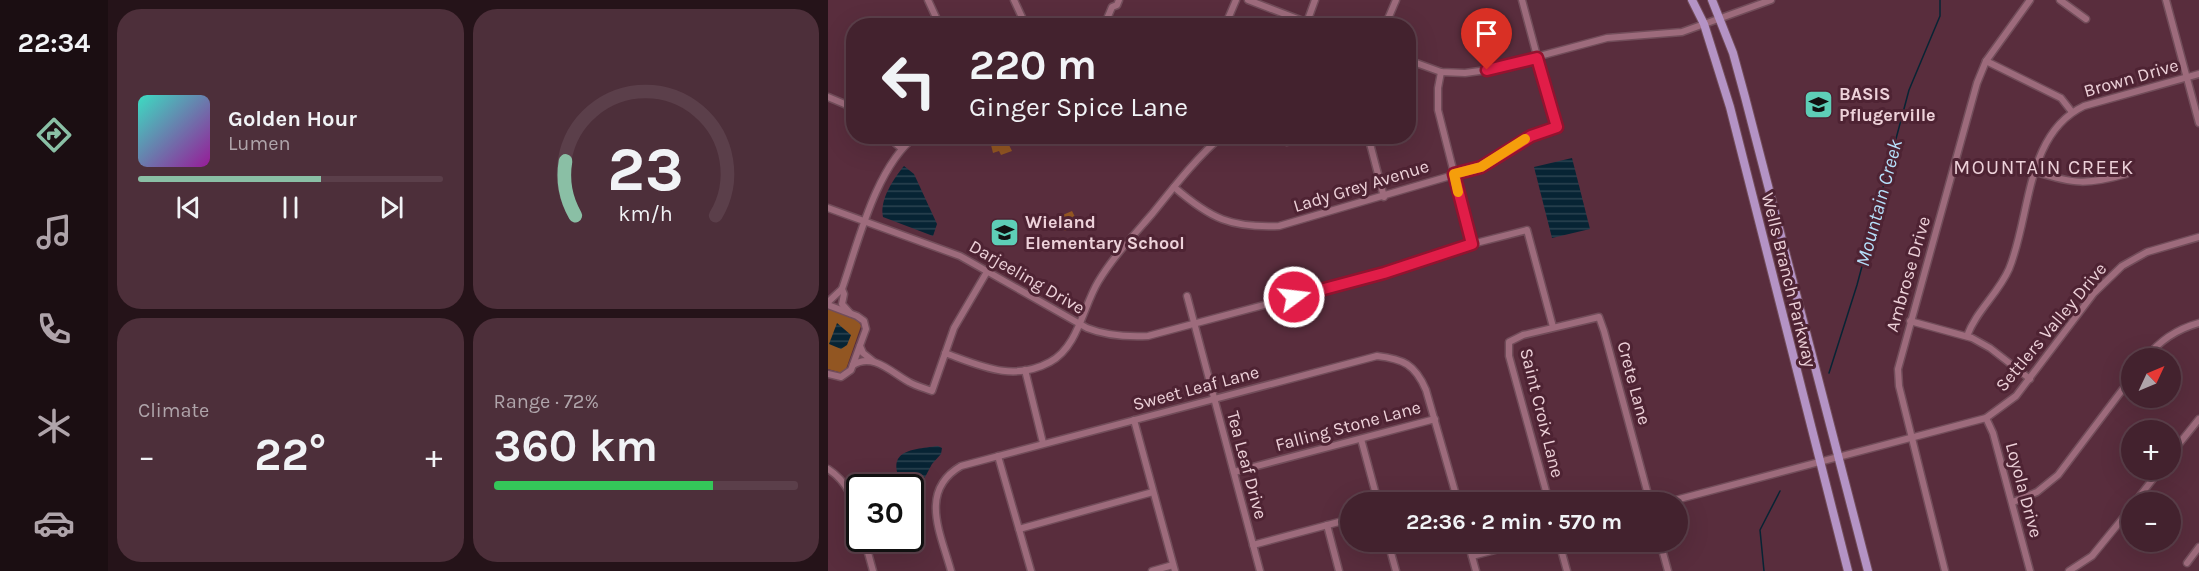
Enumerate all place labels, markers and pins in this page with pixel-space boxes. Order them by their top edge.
pin [1461,8,1512,70]
place label: BASIS Pflugerville [1839,83,1936,126]
school or university icon: BASIS Pflugerville [1802,88,1834,120]
place label: Wieland Elementary School [1025,211,1185,254]
school or university icon: Wieland Elementary School [988,216,1020,248]

